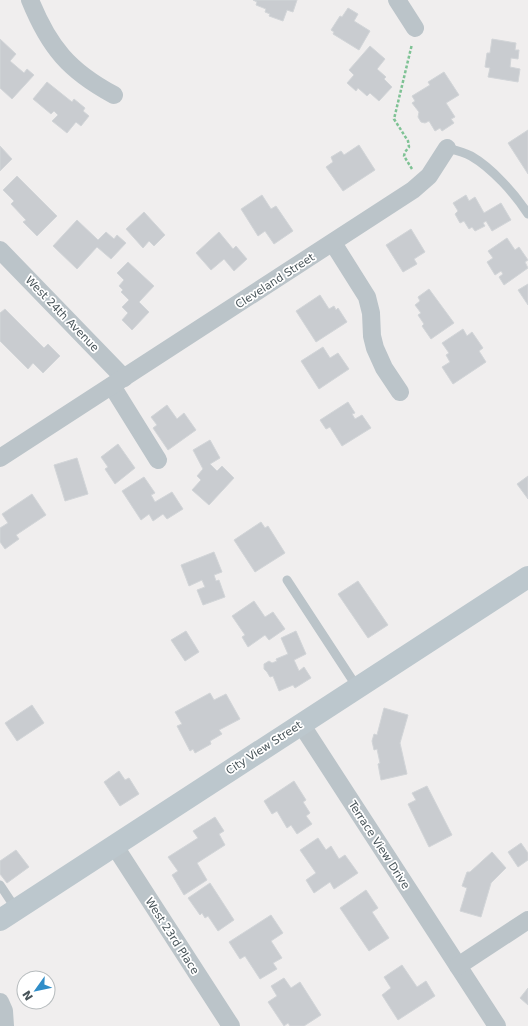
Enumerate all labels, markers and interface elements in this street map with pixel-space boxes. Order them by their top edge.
street label: Cleveland Street [233,250,317,311]
street label: West 24th Avenue [23,273,102,355]
street label: City View Street [224,718,305,777]
street label: Terrace View Drive [345,798,412,892]
street label: West 23rd Place [142,895,202,977]
north arrow [16,970,56,1010]
text: N [20,988,36,1003]

